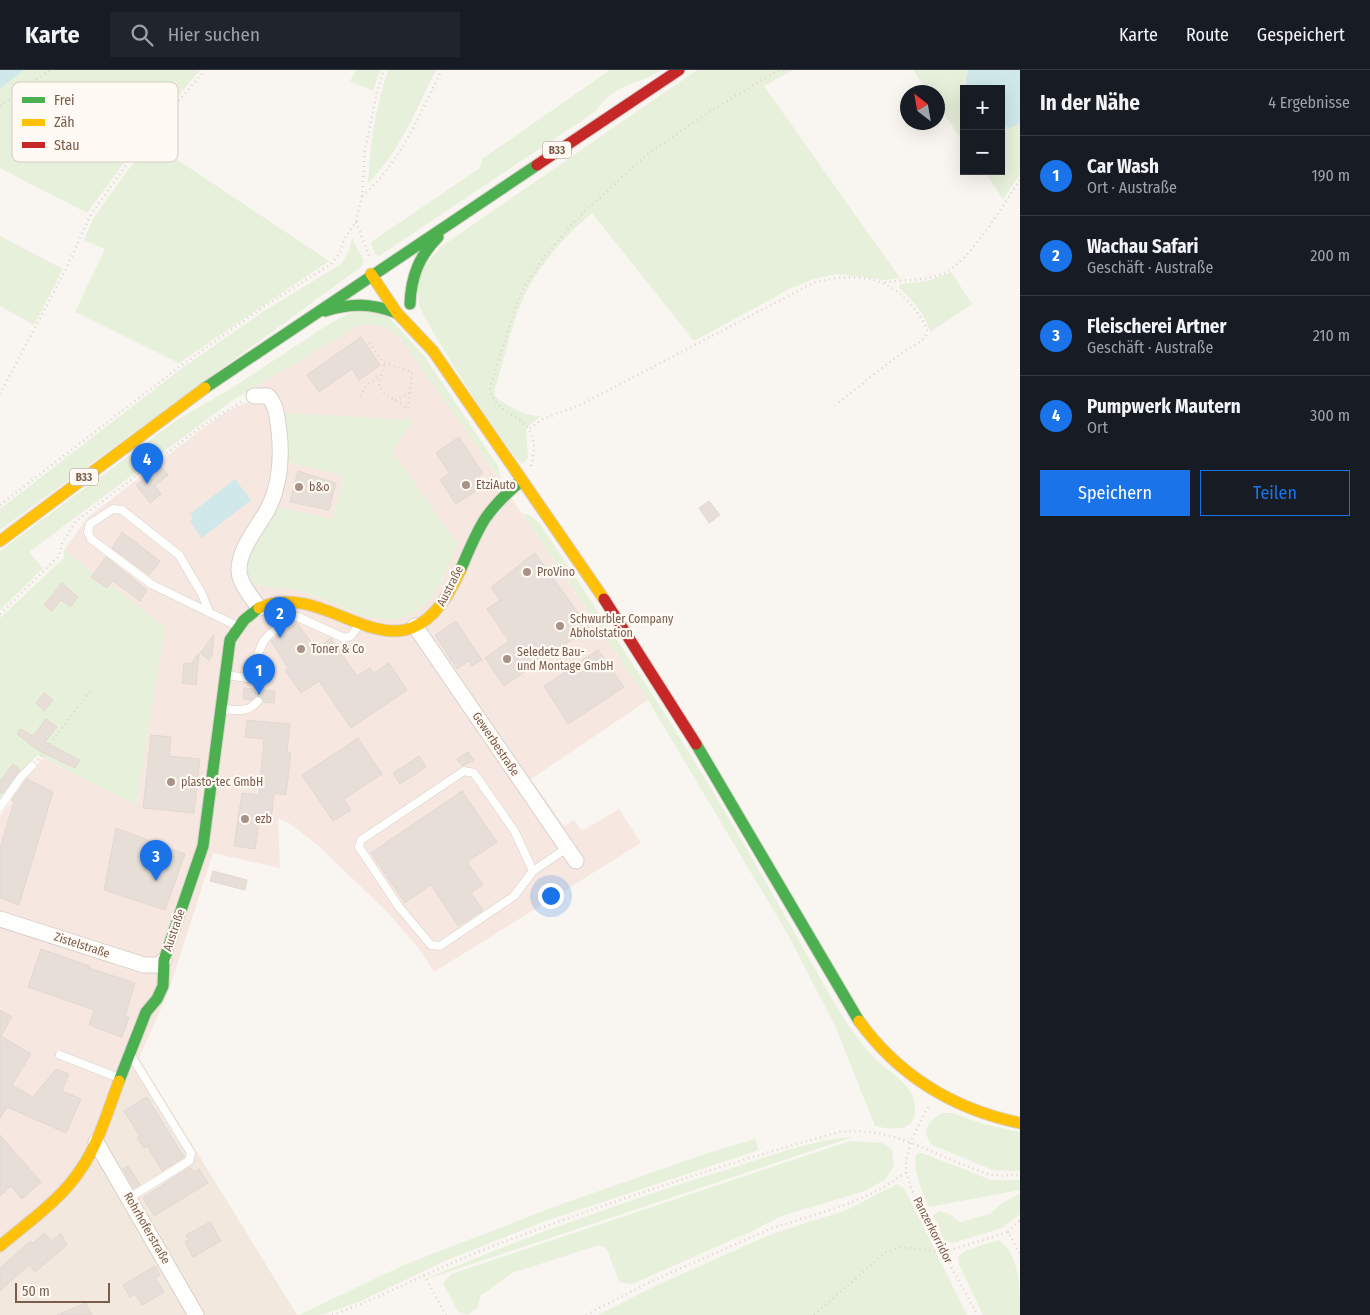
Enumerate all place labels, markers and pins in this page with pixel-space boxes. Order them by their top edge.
pin: 4 [131,443,163,484]
place label: EtziAuto [476,478,516,492]
marker: EtziAuto [460,479,472,491]
place label: b&o [309,480,330,494]
marker: b&o [293,481,305,493]
place label: ProVino [537,565,575,579]
marker: ProVino [521,566,533,578]
pin: 2 [264,597,296,638]
place label: Schwurbler Company Abholstation [570,612,674,640]
marker: Schwurbler Company Abholstation [554,620,566,632]
place label: Toner & Co [311,642,364,656]
marker: Toner & Co [295,643,307,655]
place label: Seledetz Bau- und Montage GmbH [517,645,614,673]
marker: Seledetz Bau- und Montage GmbH [501,653,513,665]
pin: 1 [243,654,275,695]
place label: plasto-tec GmbH [181,775,263,789]
marker: plasto-tec GmbH [165,776,177,788]
place label: ezb [255,812,272,826]
marker: ezb [239,813,251,825]
pin: 3 [140,840,172,881]

